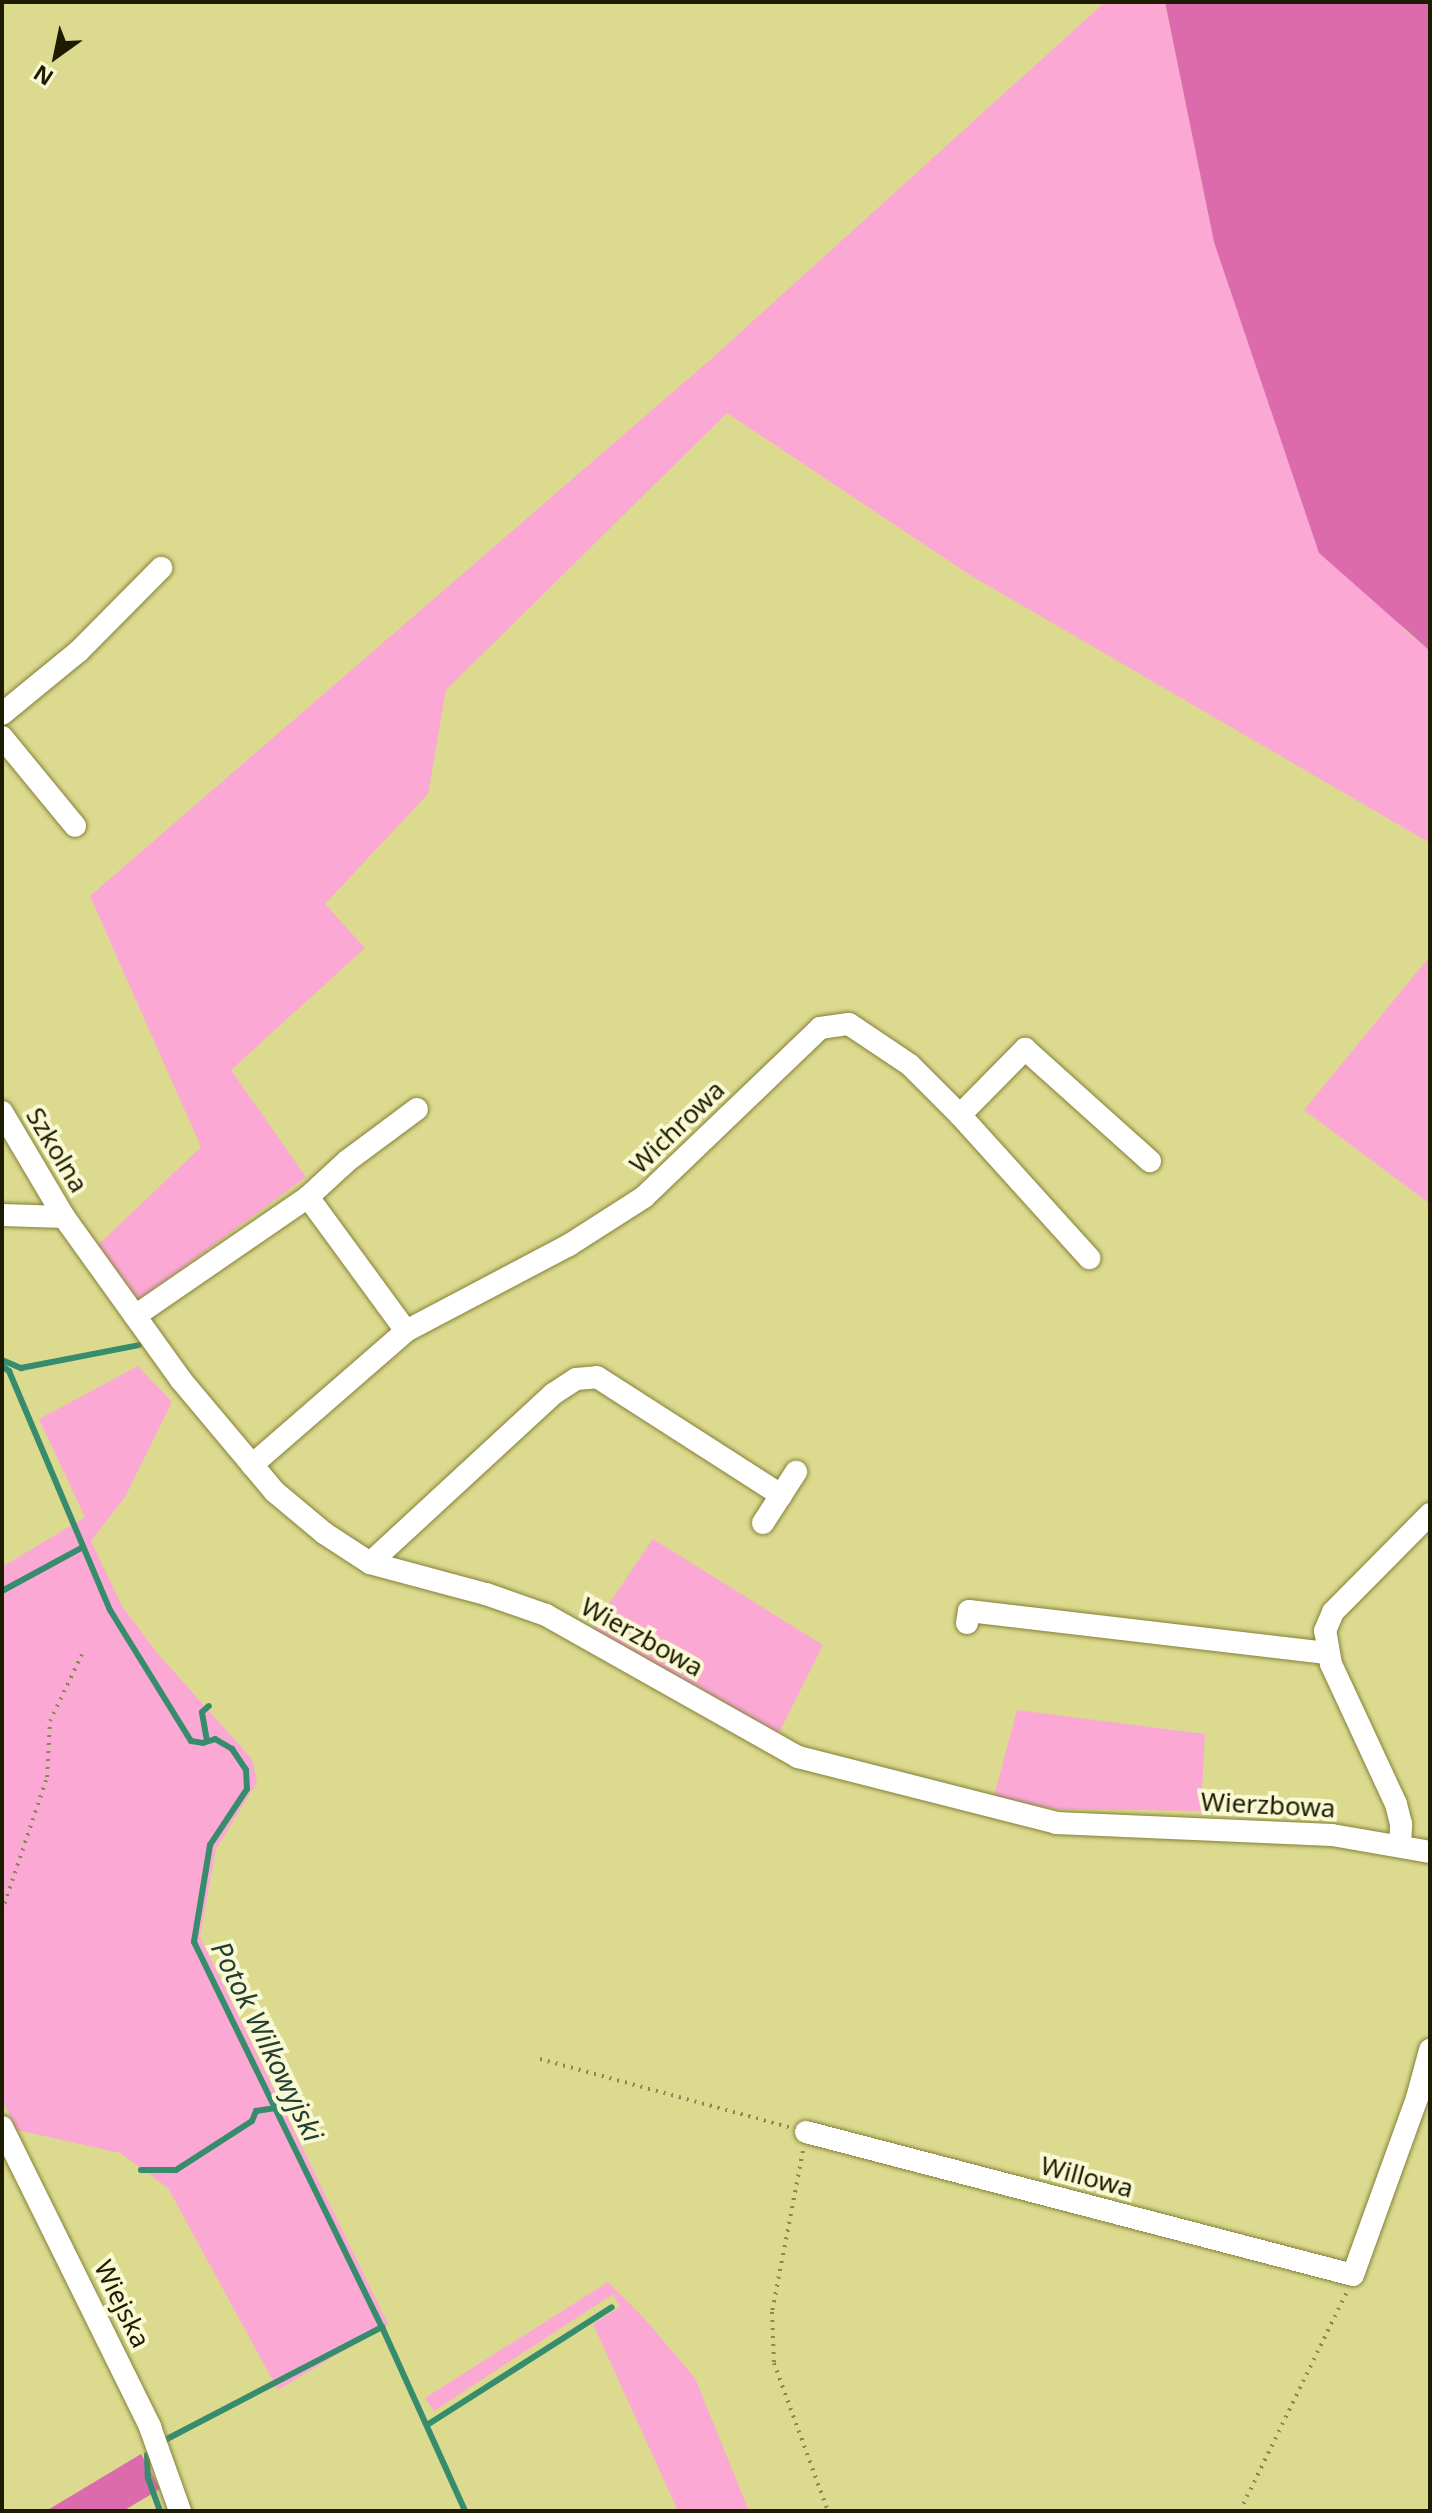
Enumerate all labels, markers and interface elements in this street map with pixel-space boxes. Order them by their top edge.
north arrow [16,16,96,96]
text: N [27,59,59,94]
street label: Wichrowa [623,1074,731,1180]
street label: Szkolna [20,1102,94,1198]
street label: Wierzbowa [576,1591,708,1683]
street label: Wierzbowa [1200,1786,1336,1824]
water label: Potok Wilkowyjski [205,1935,331,2147]
street label: Willowa [1037,2150,1137,2204]
street label: Wiejska [88,2255,156,2353]

